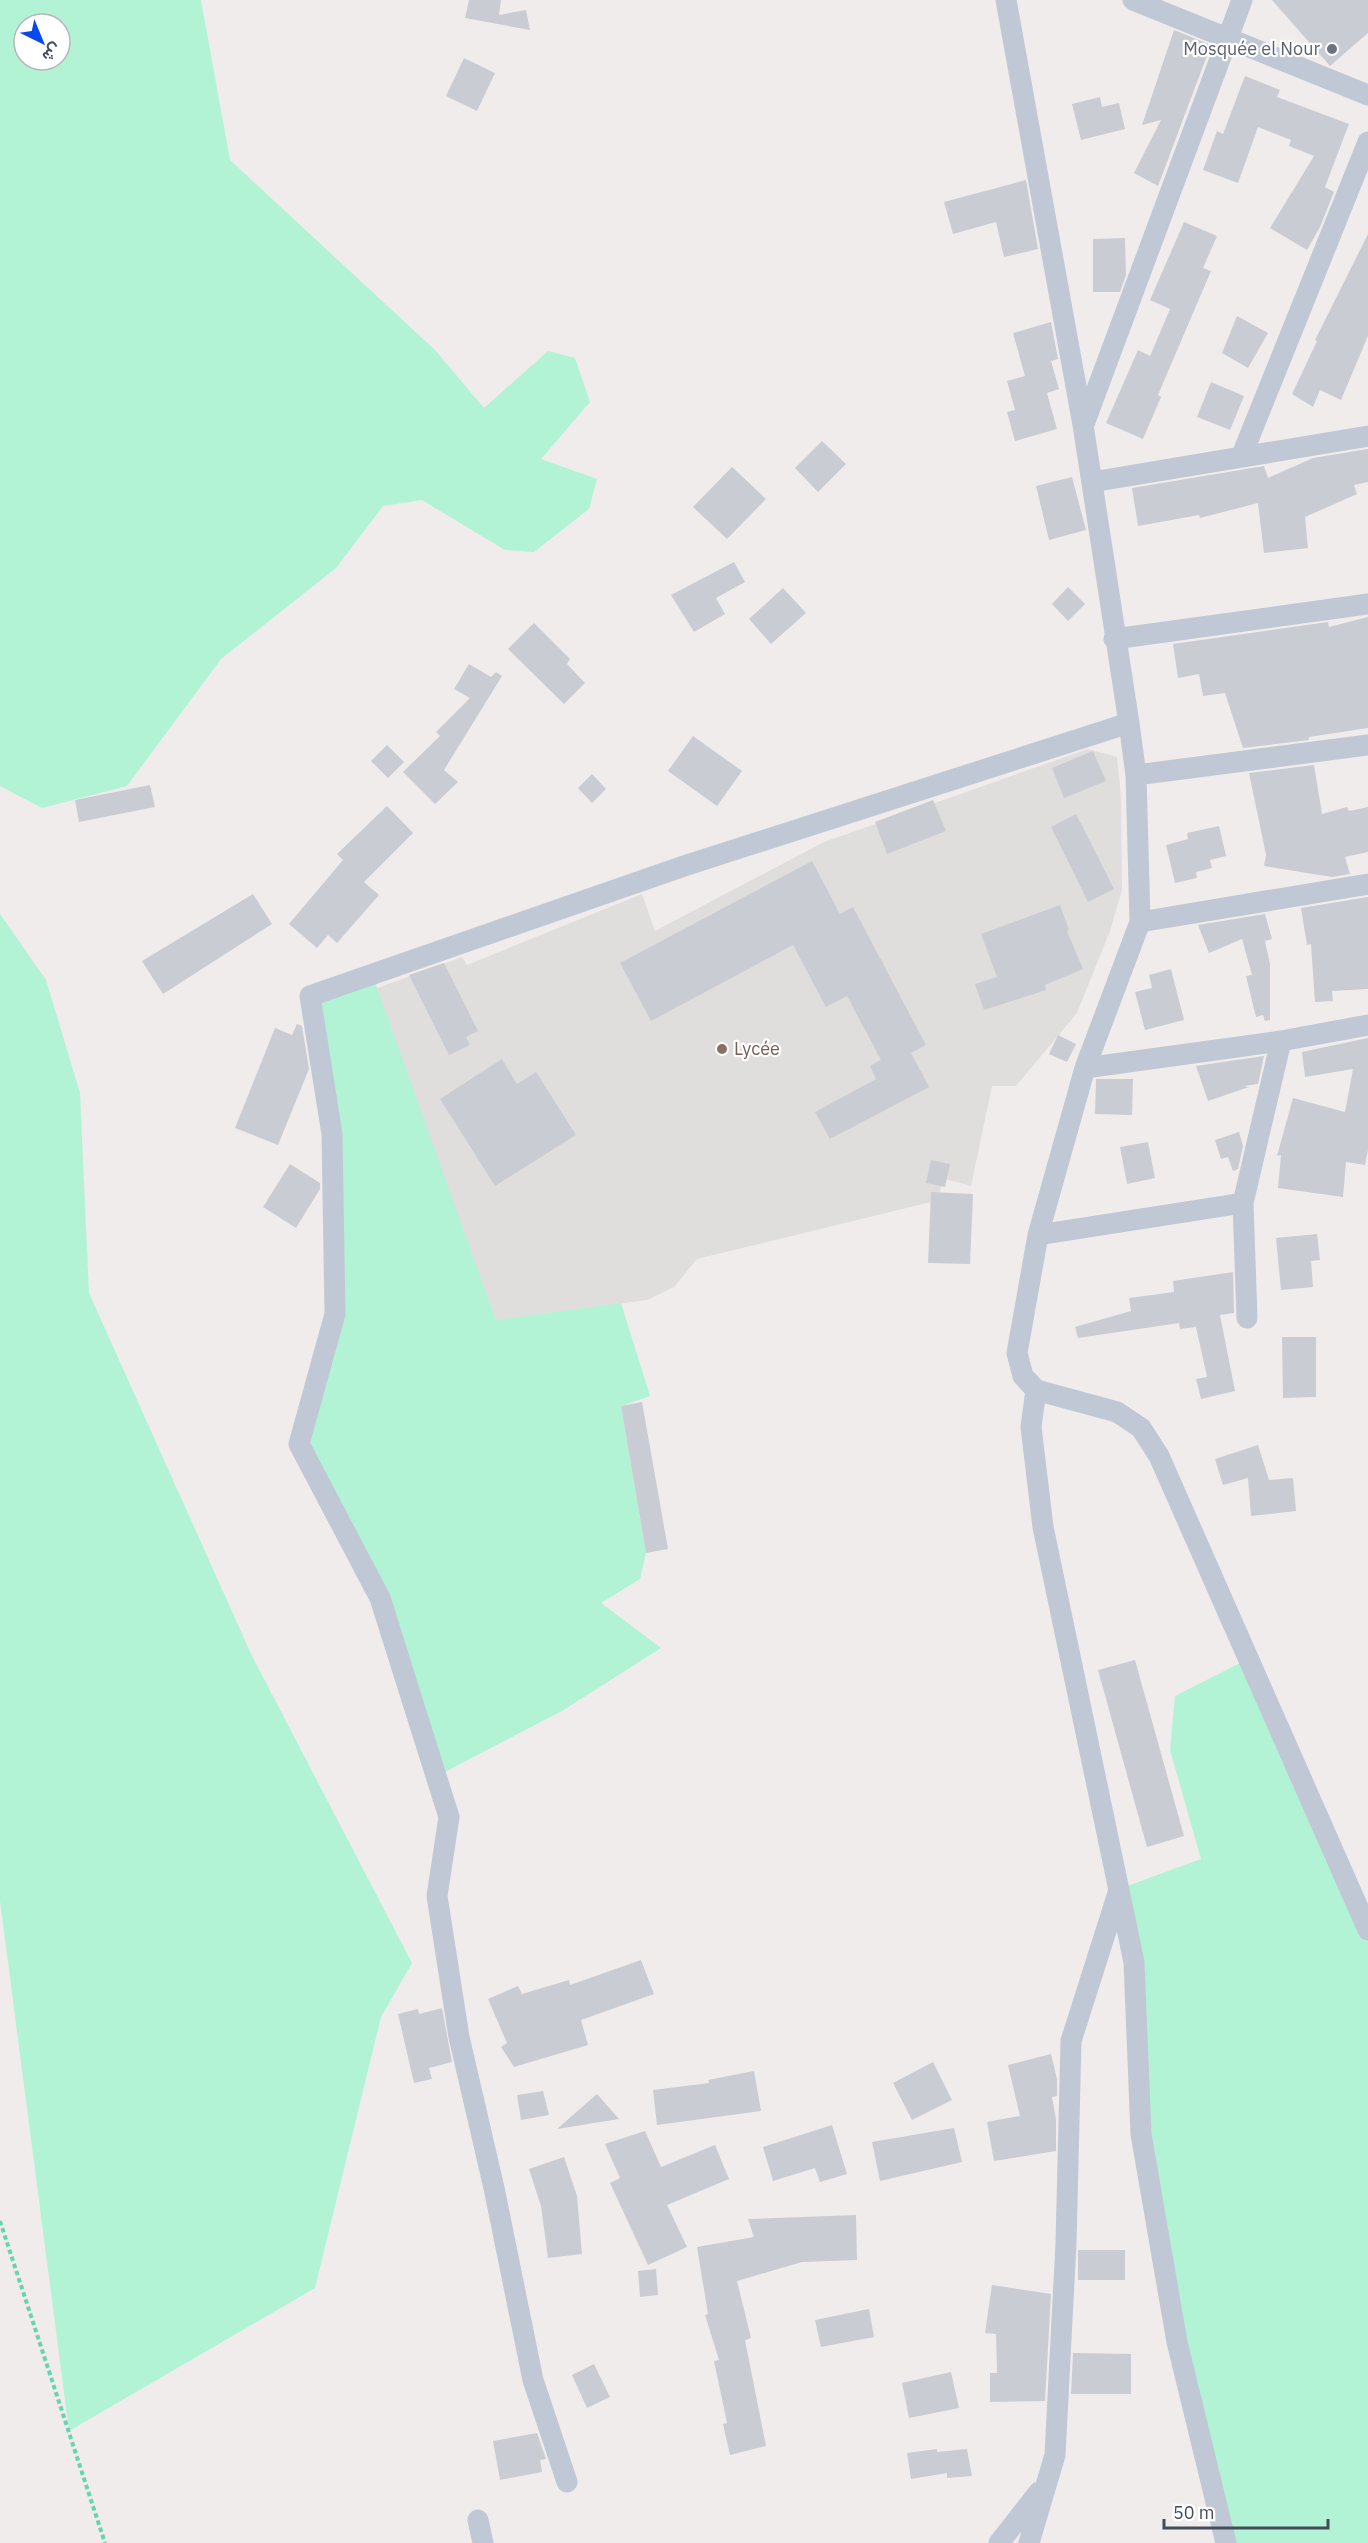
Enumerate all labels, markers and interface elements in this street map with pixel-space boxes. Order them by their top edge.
north arrow [12,12,72,72]
place label: Mosquée el Nour [1183,37,1320,60]
text: ش [38,39,66,67]
marker: Mosquée el Nour [1325,42,1339,56]
place label: Lycée [734,1037,780,1060]
marker: Lycée [715,1042,729,1056]
scale bar [1164,2492,1328,2530]
text: 50 m [1173,2501,1215,2524]

